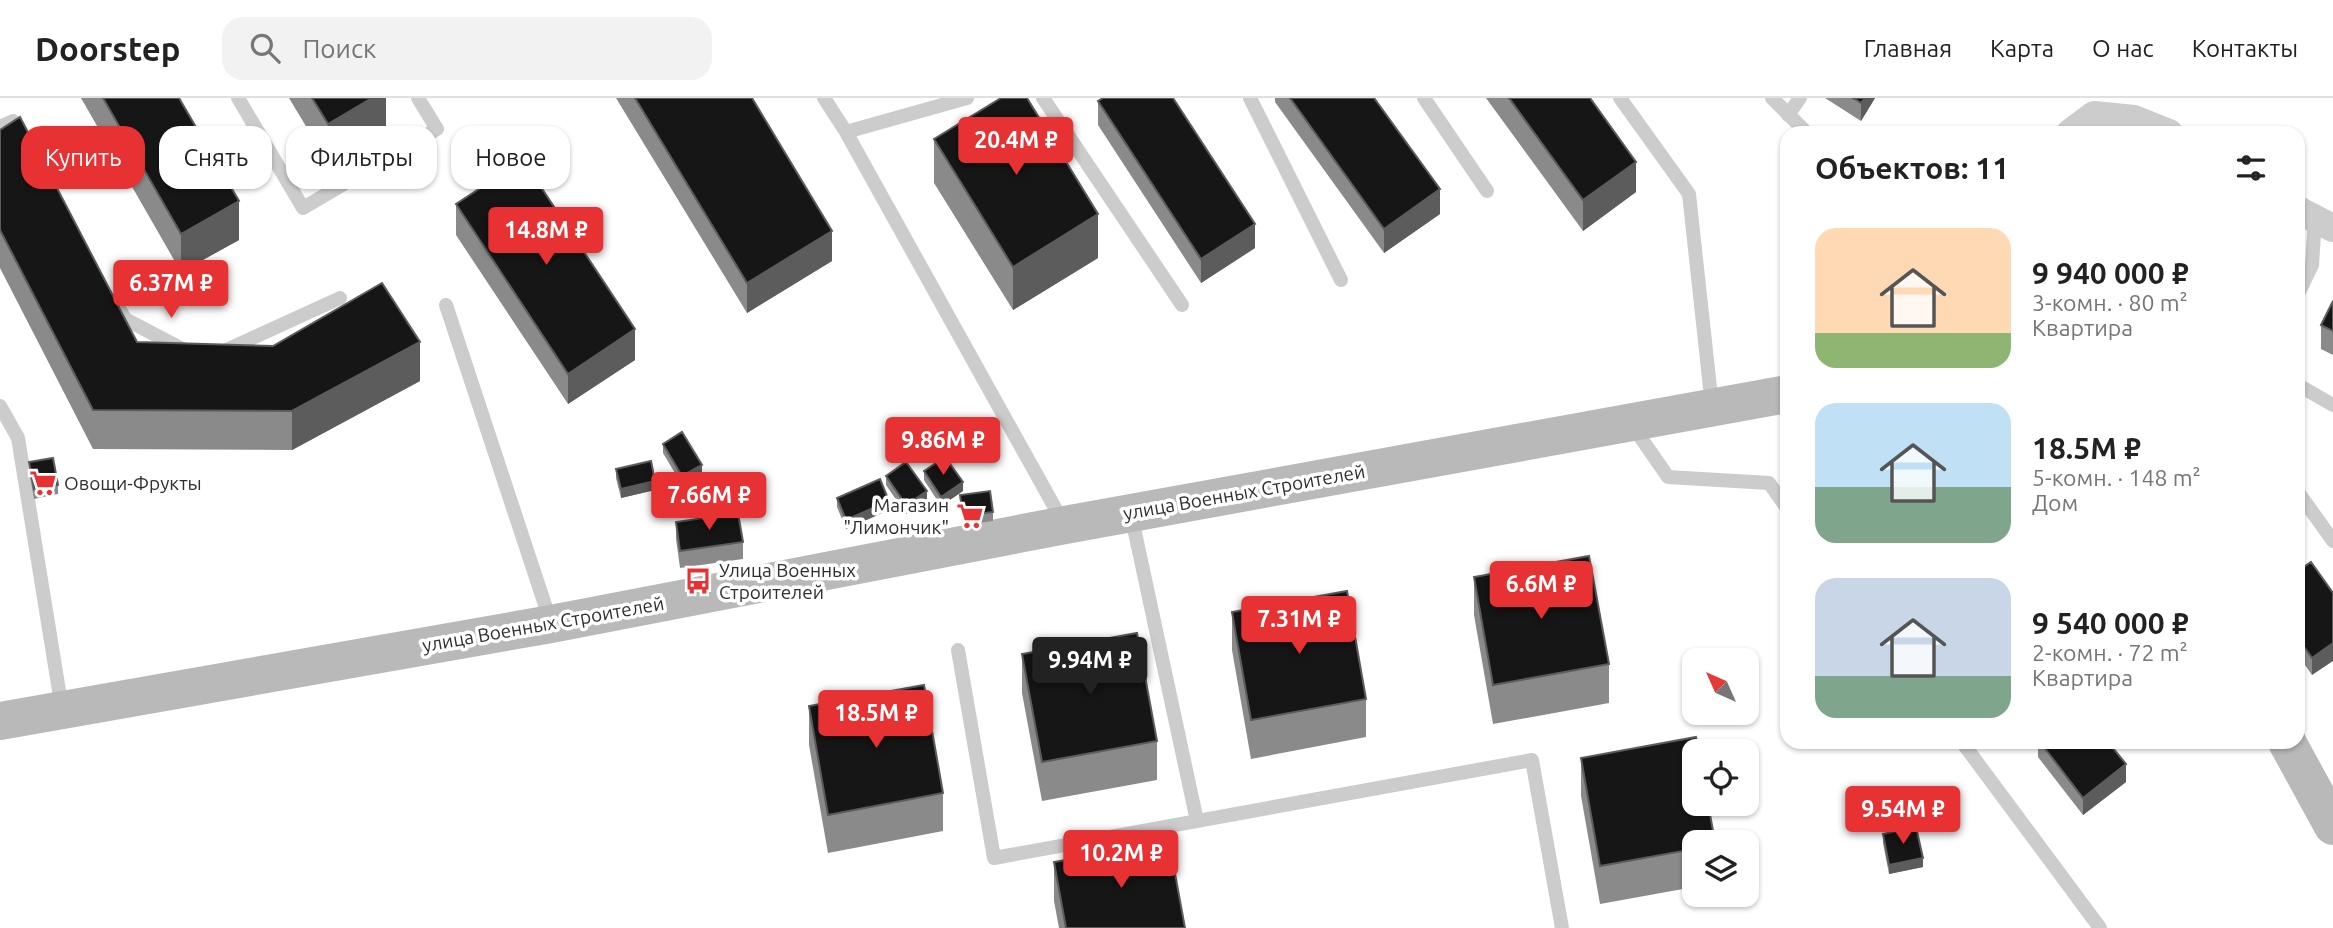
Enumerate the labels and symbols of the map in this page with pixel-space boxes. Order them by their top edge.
pin: 20.4M ₽ [951,118,1081,177]
pin: 14.8M ₽ [481,208,611,267]
pin: 6.37M ₽ [106,260,236,320]
pin: 9.86M ₽ [878,418,1008,477]
street label: улица Военных Строителей [1121,460,1367,524]
supermarket icon: Овощи-Фрукты [28,468,58,498]
place label: Овощи-Фрукты [64,472,202,494]
pin: 7.66M ₽ [644,472,774,532]
place label: Магазин "Лимончик" [844,494,949,538]
supermarket icon: Магазин "Лимончик" [955,501,985,531]
place label: Улица Военных Строителей [719,559,856,603]
pin: 6.6M ₽ [1484,561,1598,621]
bus stop icon: Улица Военных Строителей [683,566,713,596]
street label: улица Военных Строителей [420,592,666,656]
pin: 7.31M ₽ [1234,596,1364,656]
pin: 9.94M ₽ [1025,638,1155,697]
north arrow [1682,648,1759,724]
pin: 18.5M ₽ [811,690,941,750]
pin: 9.54M ₽ [1838,786,1968,846]
pin: 10.2M ₽ [1056,830,1186,890]

